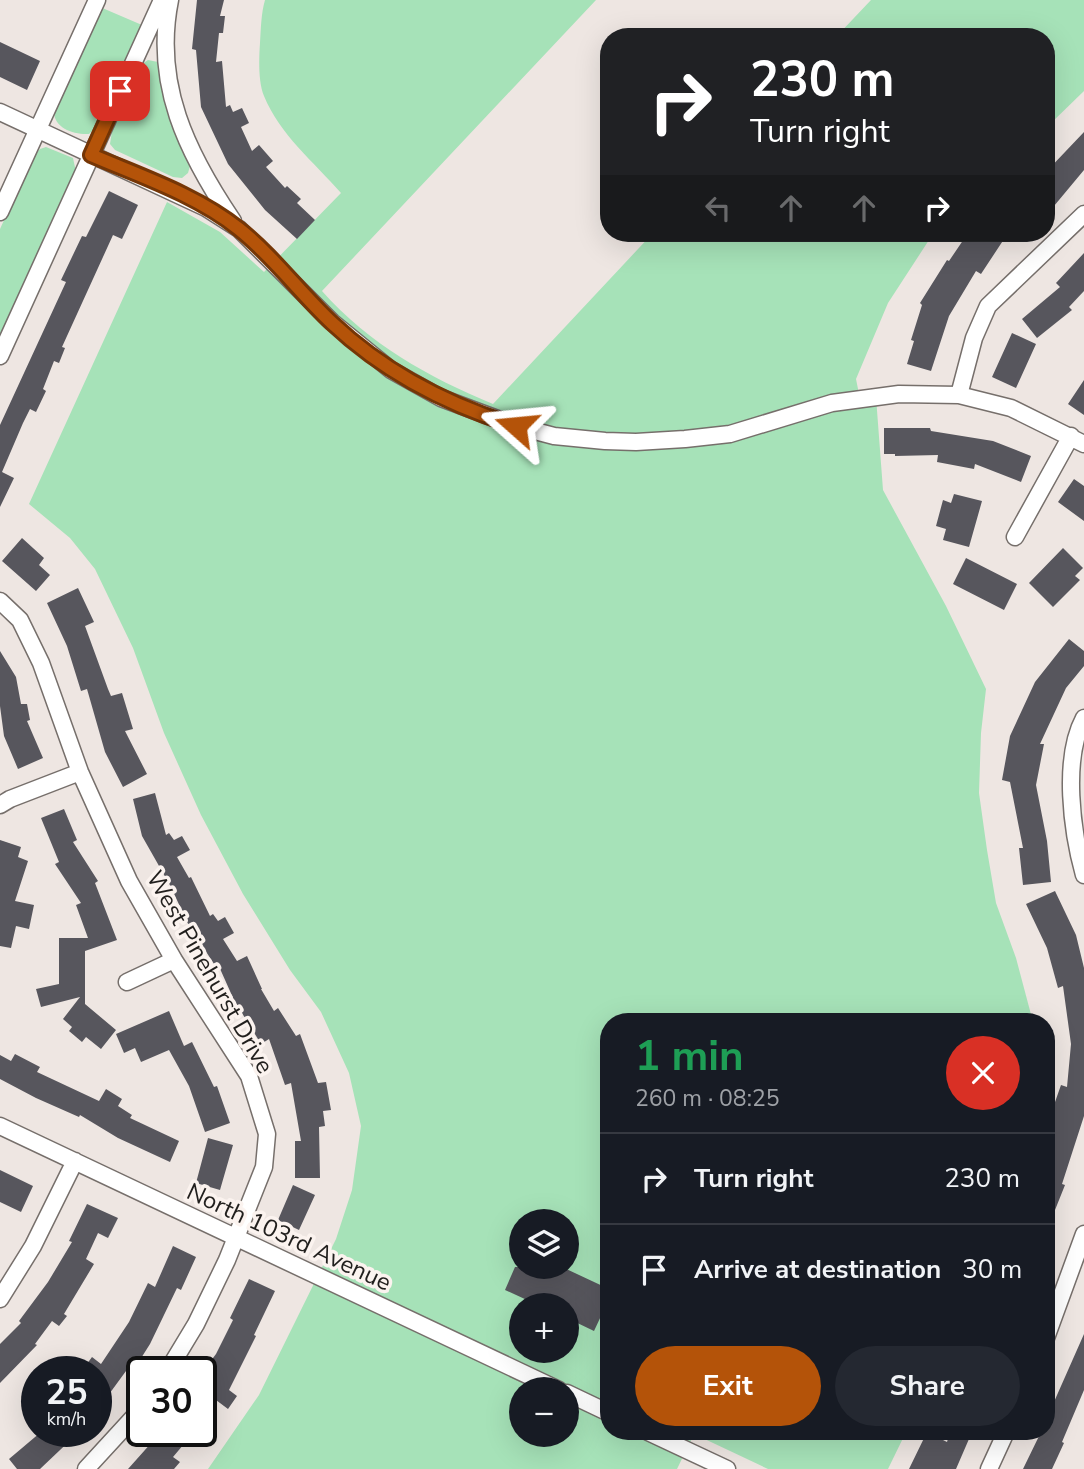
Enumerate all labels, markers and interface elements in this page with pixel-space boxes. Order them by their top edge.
text: 230 m [750,46,894,113]
icon: right [635,56,726,147]
pin [90,61,150,121]
icon: arrive [101,72,139,110]
text: Turn right [750,110,890,153]
icon: left [699,189,737,227]
icon: ahead [772,189,810,227]
icon: ahead [845,189,883,227]
icon: right [918,189,956,227]
position arrow [479,389,553,463]
street label: West Pinehurst Drive [139,865,281,1079]
text: 1 min [635,1028,744,1085]
button: close [946,1036,1020,1110]
text: 260 m · 08:25 [635,1083,780,1114]
icon: right [635,1160,673,1198]
text: Turn right [694,1161,813,1196]
text: 230 m [944,1161,1020,1196]
street label: North 103rd Avenue [182,1176,396,1298]
map controls [509,1209,579,1447]
button: layers [509,1209,579,1279]
icon: arrive [635,1251,673,1289]
text: Arrive at destination [694,1252,941,1287]
text: 30 m [962,1252,1022,1287]
button: + [509,1293,579,1363]
button: Exit [635,1346,821,1426]
button: Share [835,1346,1020,1426]
speed limit sign: 30 [126,1356,217,1447]
text: 25 [45,1369,88,1416]
button: − [509,1377,579,1447]
text: km/h [47,1407,86,1431]

